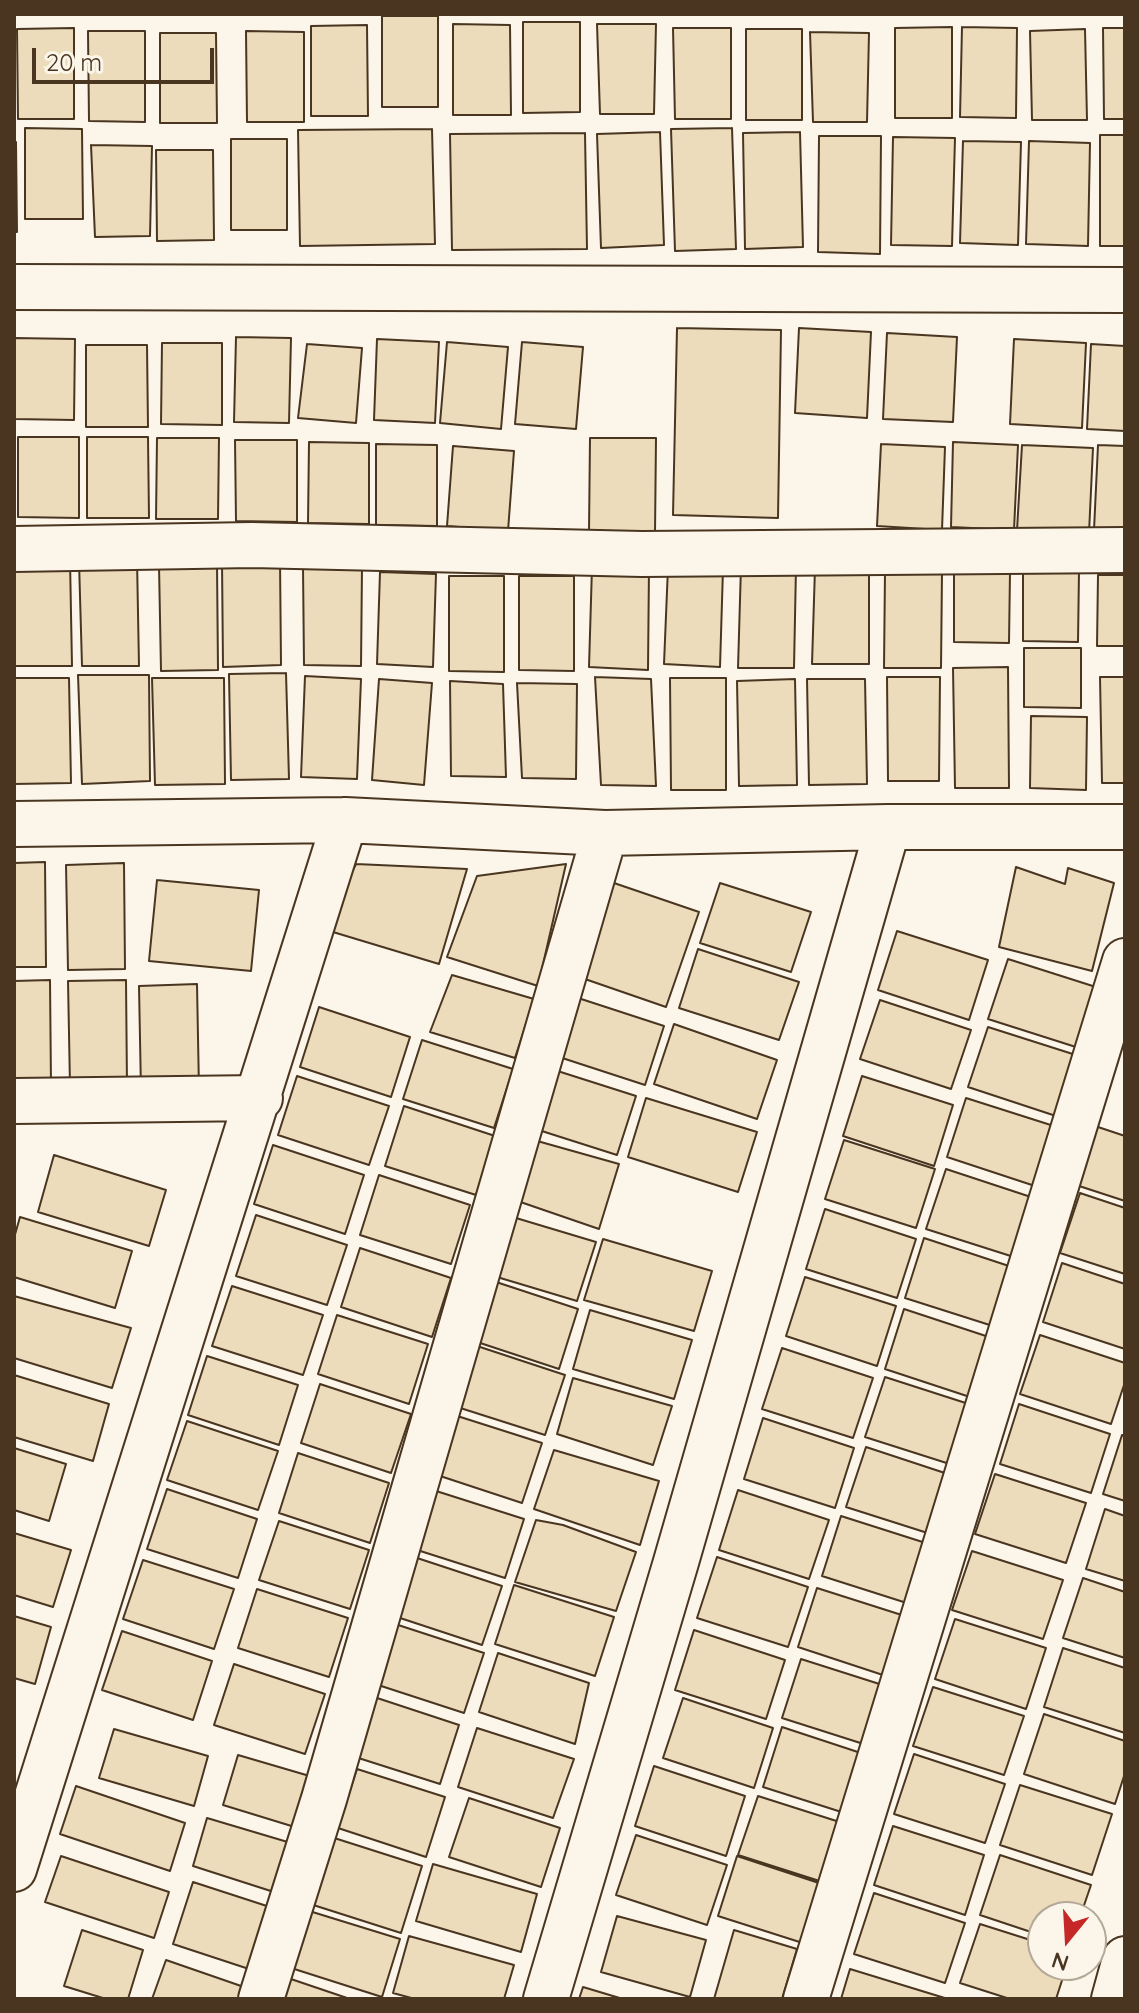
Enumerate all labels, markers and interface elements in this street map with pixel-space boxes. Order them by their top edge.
scale bar [36,32,218,82]
text: 20 m [46,47,102,77]
north arrow [1027,1901,1107,1981]
text: N [1048,1946,1072,1978]

